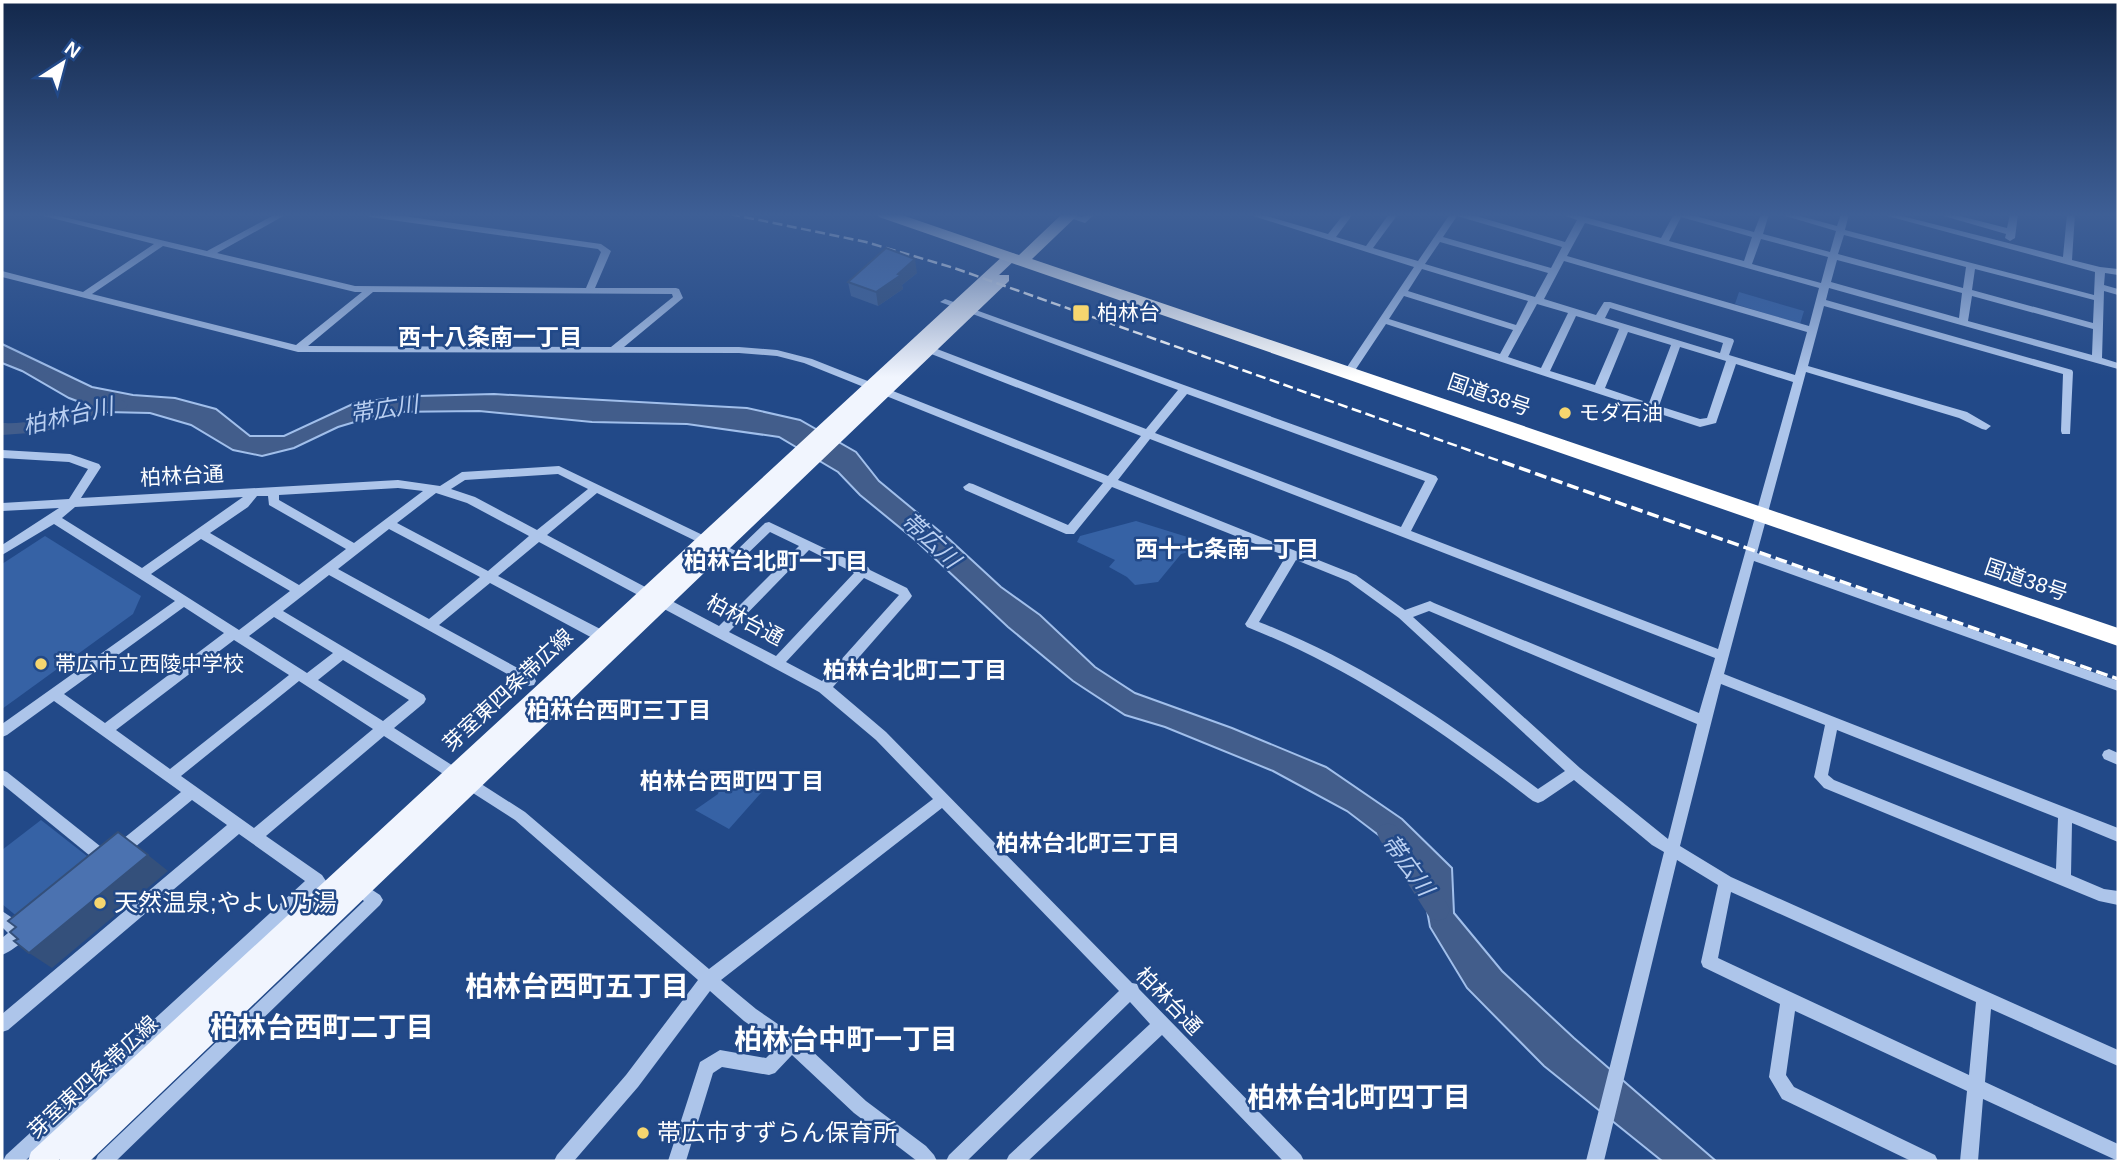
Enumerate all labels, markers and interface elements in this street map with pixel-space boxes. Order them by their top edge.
north arrow [28,28,98,98]
text: N [61,37,84,62]
place label: 柏林台 [1097,301,1160,324]
marker: 柏林台 [1071,303,1091,323]
district label: 西十八条南一丁目 [398,324,582,350]
street label: 国道38号 [1445,370,1534,419]
water label: 帯広川 [348,390,423,427]
water label: 柏林台川 [20,392,119,439]
place label: モダ石油 [1579,401,1663,424]
marker: モダ石油 [1557,405,1573,421]
street label: 柏林台通 [139,462,225,489]
water label: 帯広川 [897,507,967,575]
district label: 西十七条南一丁目 [1135,536,1319,562]
district label: 柏林台北町一丁目 [684,548,868,574]
street label: 国道38号 [1982,555,2071,604]
street label: 柏林台通 [703,590,788,649]
street label: 芽室東四条帯広線 [438,624,577,755]
place label: 帯広市立西陵中学校 [55,652,244,675]
marker: 帯広市立西陵中学校 [33,656,49,672]
district label: 柏林台北町二丁目 [823,657,1007,683]
district label: 柏林台西町三丁目 [527,697,711,723]
district label: 柏林台西町四丁目 [640,768,824,794]
water label: 帯広川 [1377,829,1441,903]
district label: 柏林台北町三丁目 [996,830,1180,856]
place label: 天然温泉;やよい乃湯 [114,889,337,916]
marker: 天然温泉;やよい乃湯 [92,895,108,911]
street label: 柏林台通 [1132,962,1207,1039]
district label: 柏林台西町五丁目 [465,971,689,1002]
street label: 芽室東四条帯広線 [23,1011,162,1142]
district label: 柏林台西町二丁目 [210,1012,434,1043]
district label: 柏林台中町一丁目 [734,1024,958,1055]
district label: 柏林台北町四丁目 [1247,1082,1471,1113]
place label: 帯広市すずらん保育所 [657,1119,897,1146]
marker: 帯広市すずらん保育所 [635,1125,651,1141]

